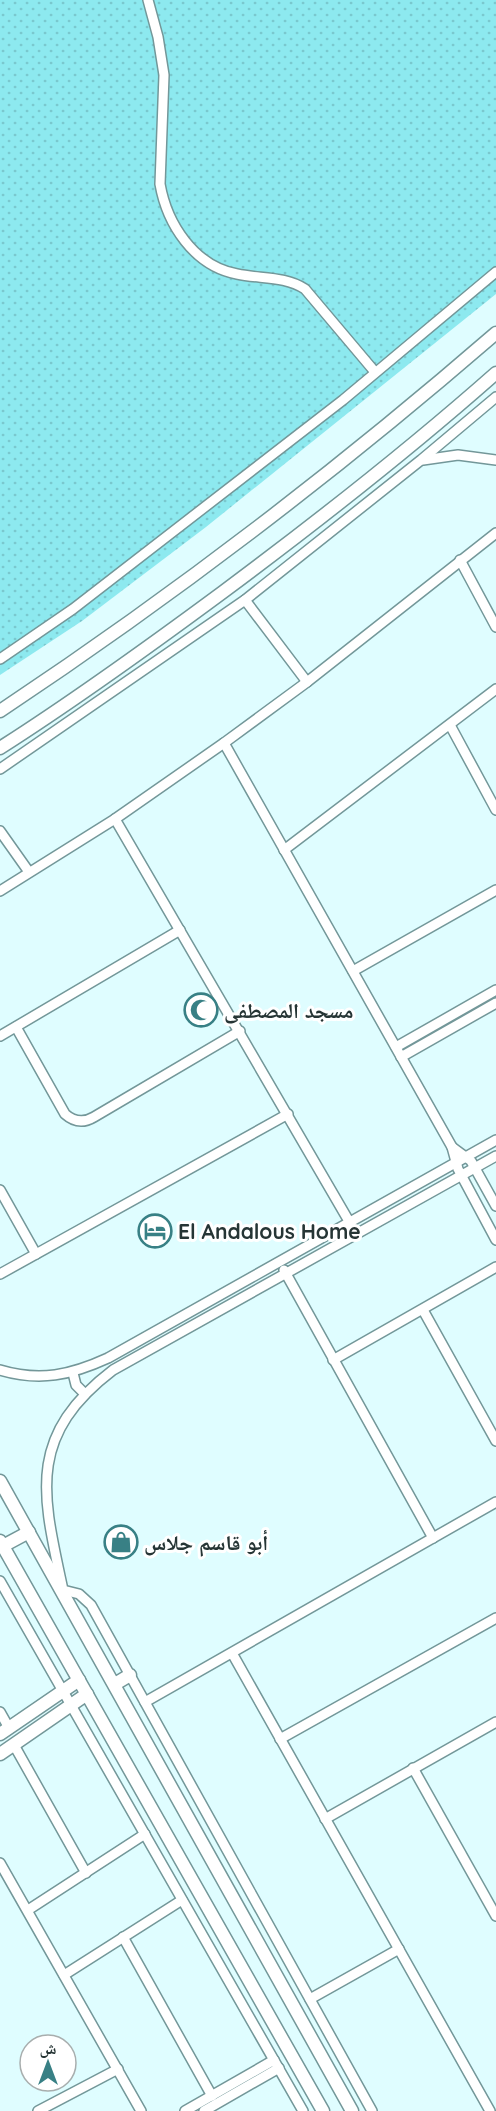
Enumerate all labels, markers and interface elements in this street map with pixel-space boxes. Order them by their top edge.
mosque icon: مسجد المصطفى [183,992,219,1028]
place label: مسجد المصطفى [224,997,353,1024]
hotel icon: El Andalous Home [137,1213,173,1249]
place label: El Andalous Home [178,1218,361,1244]
shop icon: أبو قاسم جلاس [103,1524,139,1560]
place label: أبو قاسم جلاس [144,1529,268,1557]
north arrow [18,2033,78,2093]
text: ش [40,2038,57,2058]

